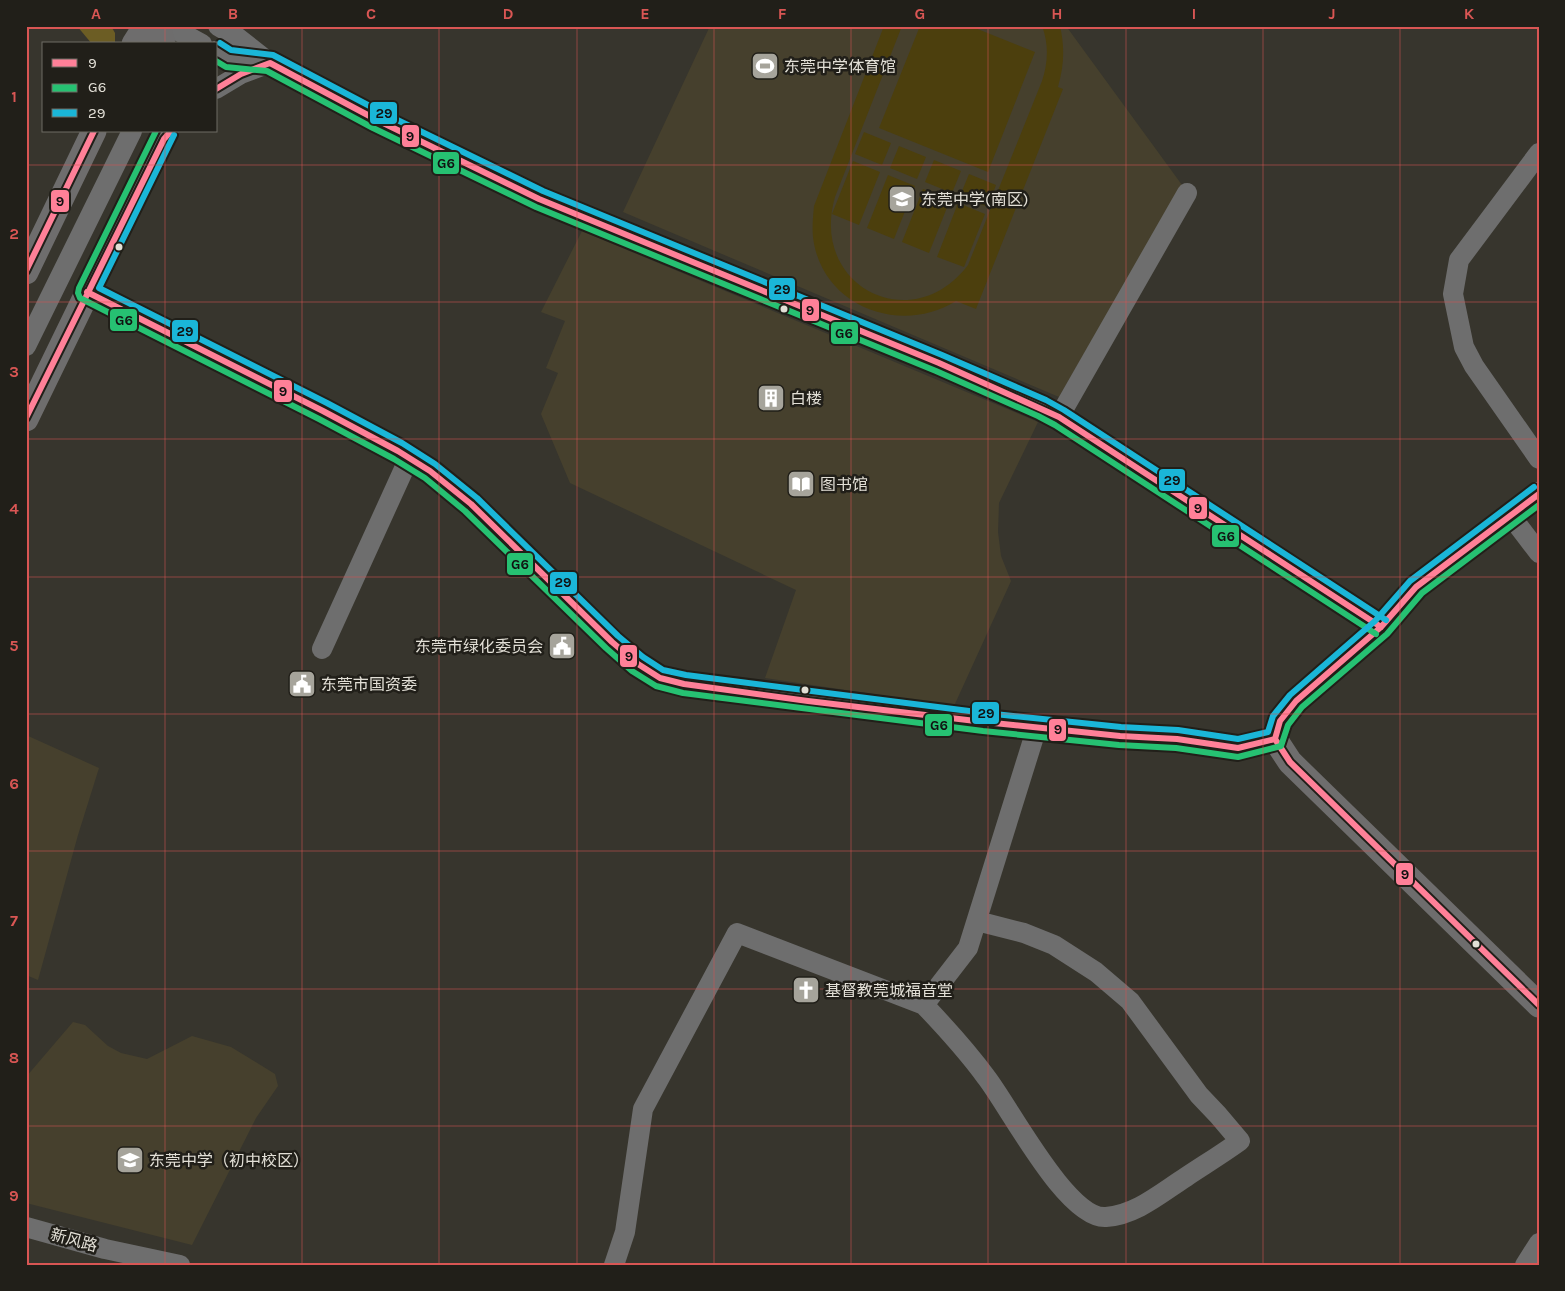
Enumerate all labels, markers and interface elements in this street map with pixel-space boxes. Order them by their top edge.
text: A [91,4,101,23]
text: B [228,4,238,23]
text: C [366,4,376,23]
text: D [503,4,514,23]
text: E [640,4,650,23]
text: F [778,4,787,23]
text: G [915,4,925,23]
text: H [1051,4,1063,23]
text: I [1192,4,1196,23]
text: J [1328,4,1336,23]
text: K [1464,4,1475,23]
legend [42,42,218,132]
sports icon: 东莞中学体育馆 [750,51,780,81]
text: 9 [88,54,97,72]
place label: 东莞中学体育馆 [784,57,896,76]
text: G6 [88,78,106,96]
text: 1 [11,87,17,106]
line badge: 29 [369,101,398,125]
text: 29 [88,104,105,122]
text: 29 [375,105,393,122]
line badge: 9 [401,124,420,148]
text: 9 [406,128,414,145]
line badge: G6 [432,151,460,175]
text: G6 [437,155,455,172]
school or university icon: 东莞中学(南区) [887,184,917,214]
line badge: 9 [50,189,70,213]
place label: 东莞中学(南区) [921,190,1028,209]
text: 9 [56,193,64,210]
text: 2 [9,224,19,243]
unlabelled marker [114,242,124,252]
line badge: 29 [768,277,796,301]
text: 29 [773,281,791,298]
line badge: 9 [801,298,820,322]
text: 9 [806,302,814,319]
unlabelled marker [779,304,789,314]
line badge: G6 [109,308,138,332]
text: G6 [115,312,133,329]
line badge: 29 [171,319,199,343]
line badge: G6 [830,321,859,345]
text: 29 [176,323,194,340]
text: G6 [835,325,853,342]
text: 3 [9,362,19,381]
line badge: 9 [273,379,293,403]
text: 9 [279,383,287,400]
building icon: 白楼 [756,383,786,413]
place label: 白楼 [790,389,822,408]
line badge: 29 [1158,468,1186,492]
library icon: 图书馆 [786,469,816,499]
text: 29 [1163,472,1181,489]
place label: 图书馆 [820,475,868,494]
line badge: 9 [1188,496,1208,520]
text: 4 [9,499,19,518]
text: 9 [1194,500,1202,517]
line badge: G6 [1211,524,1240,548]
text: G6 [1217,528,1235,545]
line badge: G6 [506,552,534,576]
text: G6 [511,556,529,573]
line badge: 29 [549,571,578,595]
text: 29 [554,574,572,591]
public building icon: 东莞市绿化委员会 [547,631,577,661]
text: 5 [9,636,19,655]
place label: 东莞市绿化委员会 [415,637,543,656]
line badge: 9 [619,644,638,668]
text: 9 [625,648,633,665]
public building icon: 东莞市国资委 [287,669,317,699]
place label: 东莞市国资委 [321,675,417,694]
unlabelled marker [800,685,810,695]
line badge: 29 [971,701,1000,725]
text: 29 [977,705,995,722]
line badge: G6 [924,713,953,737]
text: G6 [930,717,948,734]
line badge: 9 [1048,718,1067,742]
text: 9 [1054,721,1062,738]
text: 6 [9,774,19,793]
line badge: 9 [1395,862,1414,886]
text: 9 [1401,866,1409,883]
text: 7 [10,911,18,930]
unlabelled marker [1471,939,1481,949]
church icon: 基督教莞城福音堂 [791,975,821,1005]
place label: 基督教莞城福音堂 [825,981,953,1000]
text: 8 [9,1048,19,1067]
school or university icon: 东莞中学（初中校区） [115,1145,145,1175]
place label: 东莞中学（初中校区） [149,1151,309,1170]
text: 9 [9,1186,19,1205]
street label: 新风路 [48,1225,100,1255]

